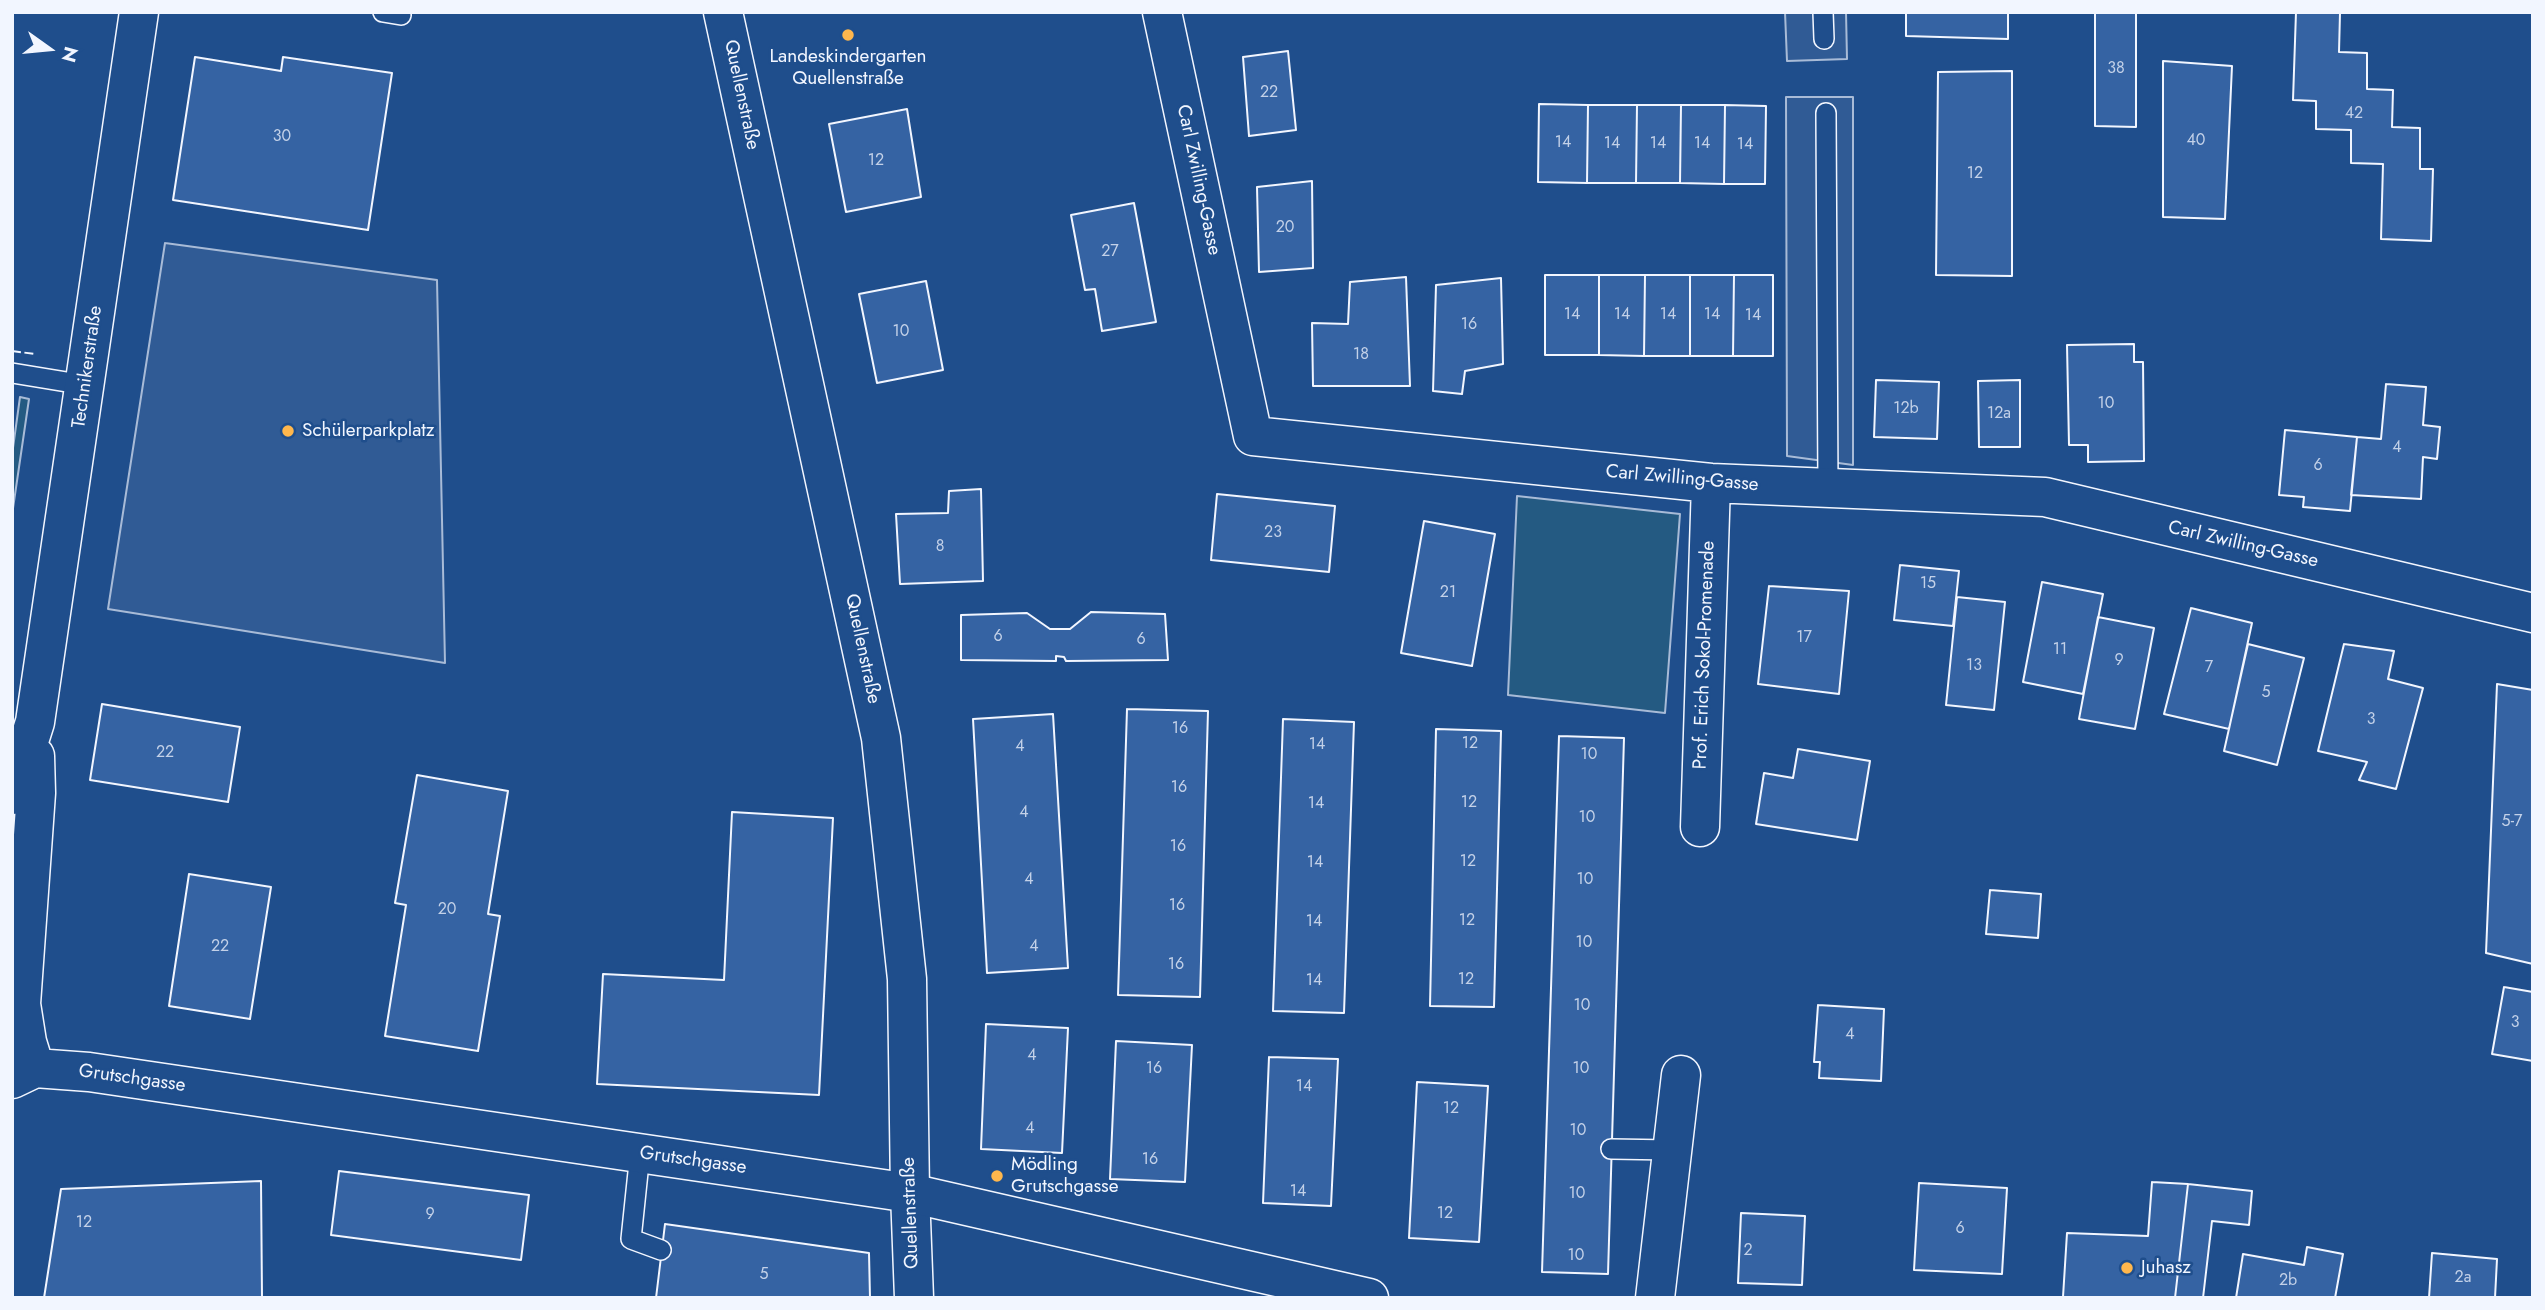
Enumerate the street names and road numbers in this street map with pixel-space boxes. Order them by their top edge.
street label: Quellenstraße [718,38,764,152]
street label: Carl Zwilling-Gasse [1171,103,1225,257]
street label: Technikerstraße [68,304,108,430]
street label: Carl Zwilling-Gasse [1605,461,1759,497]
street label: Carl Zwilling-Gasse [2166,517,2320,573]
street label: Prof. Erich Sokol-Promenade [1690,540,1720,770]
street label: Quellenstraße [839,592,885,706]
street label: Grutschgasse [77,1060,187,1098]
street label: Grutschgasse [638,1142,748,1180]
street label: Quellenstraße [898,1157,924,1269]

